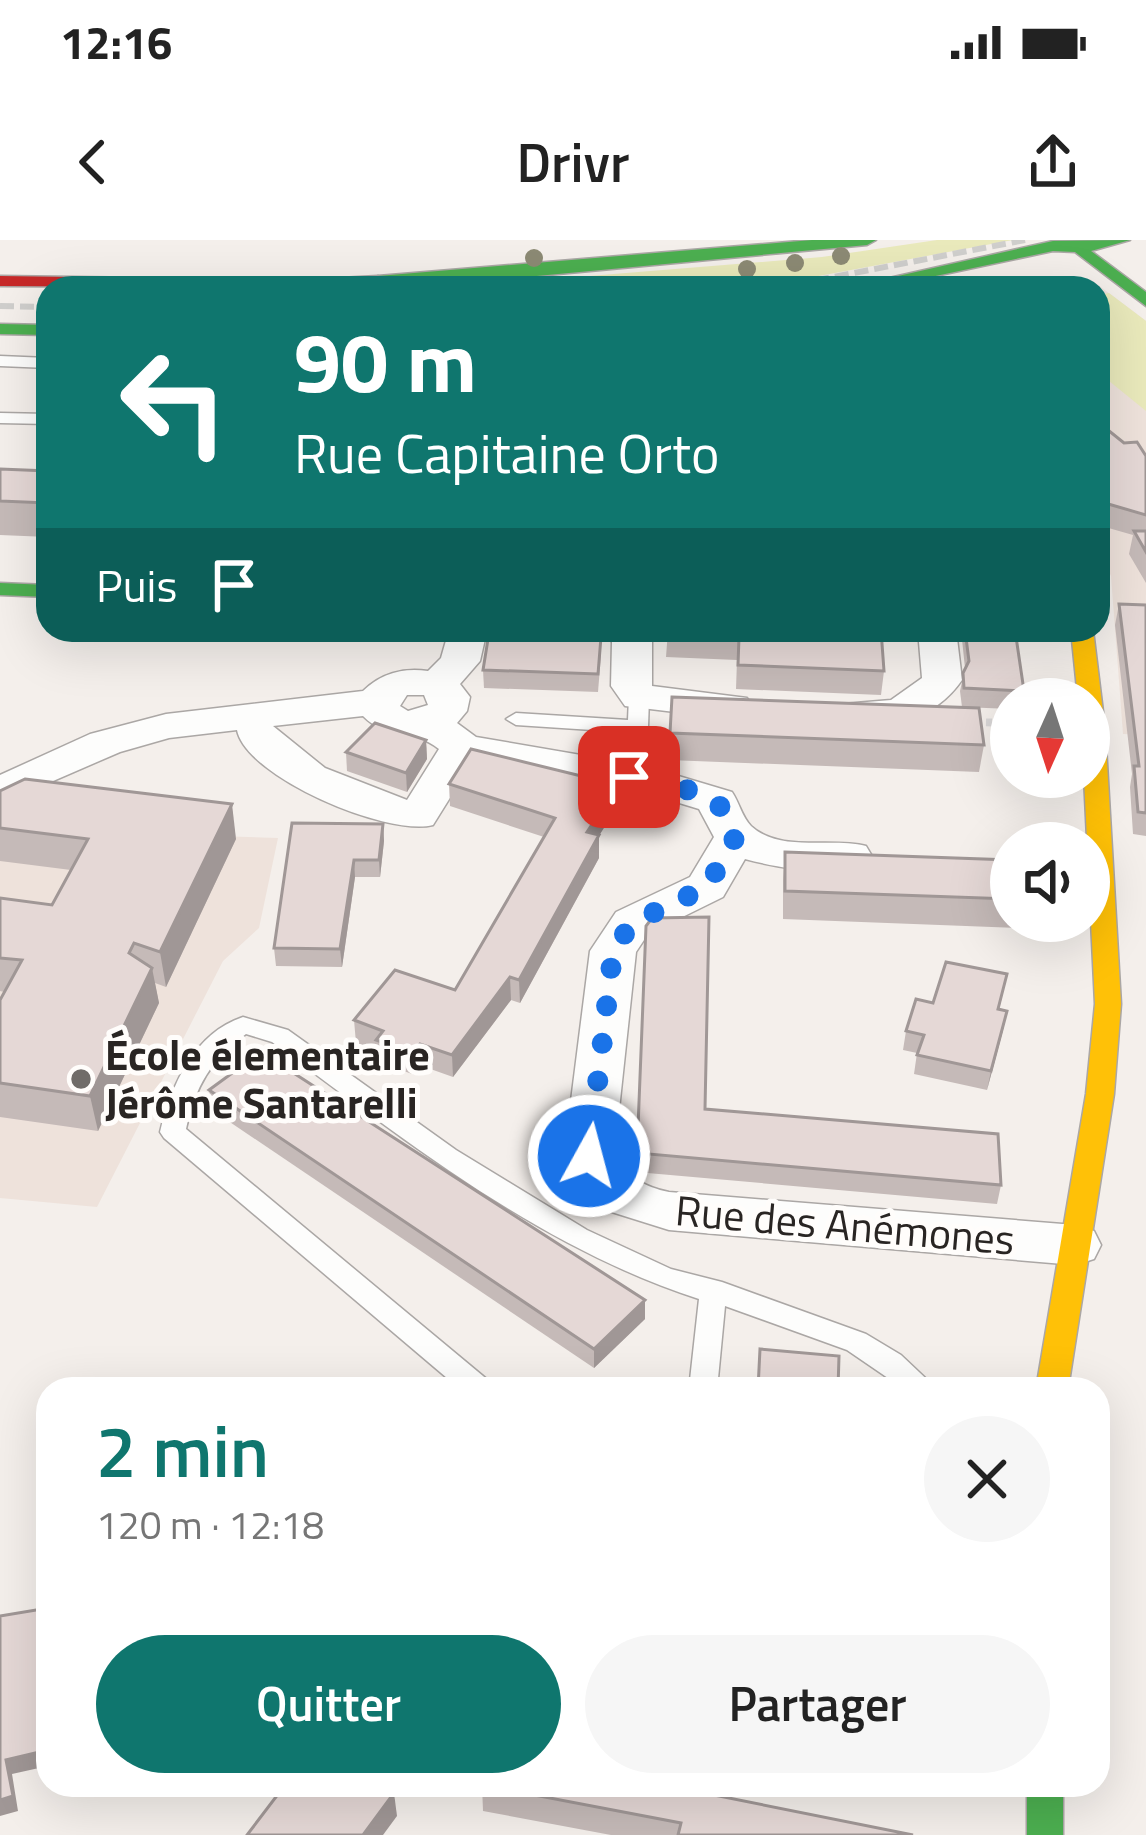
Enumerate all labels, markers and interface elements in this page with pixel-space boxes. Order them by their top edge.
text: 12:16 [60,8,172,76]
text: Drivr [516,121,630,203]
icon: back [60,129,126,195]
icon: share [1020,129,1086,195]
text: 90 m [294,297,477,425]
icon: left [96,324,252,480]
text: Rue Capitaine Orto [294,412,719,494]
text: Puis [96,551,177,619]
icon: arrive [201,552,267,618]
north arrow [990,678,1110,798]
map controls [990,678,1110,942]
pin [578,726,680,828]
icon: arrive [596,744,662,810]
button: sound [990,822,1110,942]
place label: École élementaire Jérôme Santarelli [105,1022,430,1134]
marker: École élementaire Jérôme Santarelli [68,1066,94,1092]
position arrow [526,1093,652,1219]
street label: Rue des Anémones [673,1177,1017,1271]
text: 2 min [96,1395,269,1505]
button: close [924,1416,1050,1542]
text: 120 m · 12:18 [96,1495,324,1554]
button: Quitter [96,1635,561,1773]
button: Partager [585,1635,1050,1773]

